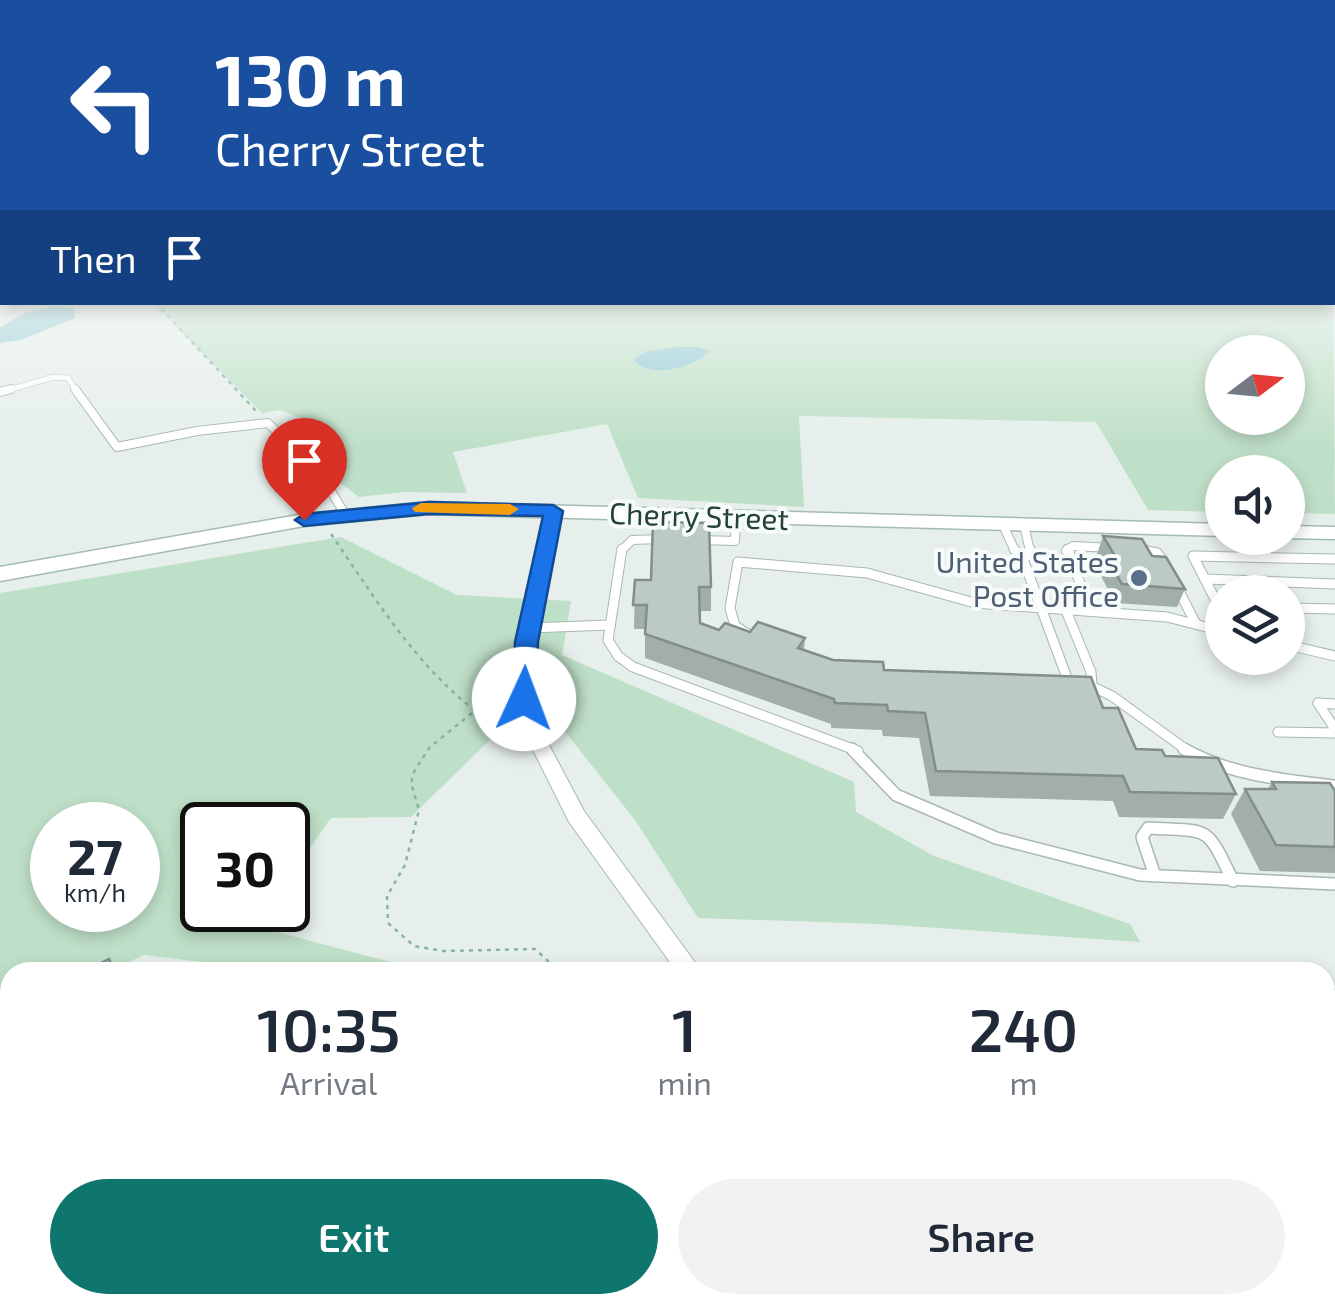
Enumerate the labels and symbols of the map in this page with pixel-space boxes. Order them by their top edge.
north arrow [1205,335,1305,435]
pin [262,418,347,521]
street label: Cherry Street [608,494,790,536]
place label: United States Post Office [935,543,1119,613]
marker: United States Post Office [1128,567,1150,589]
position arrow [472,647,576,751]
speed limit sign: 30 [180,802,310,932]

